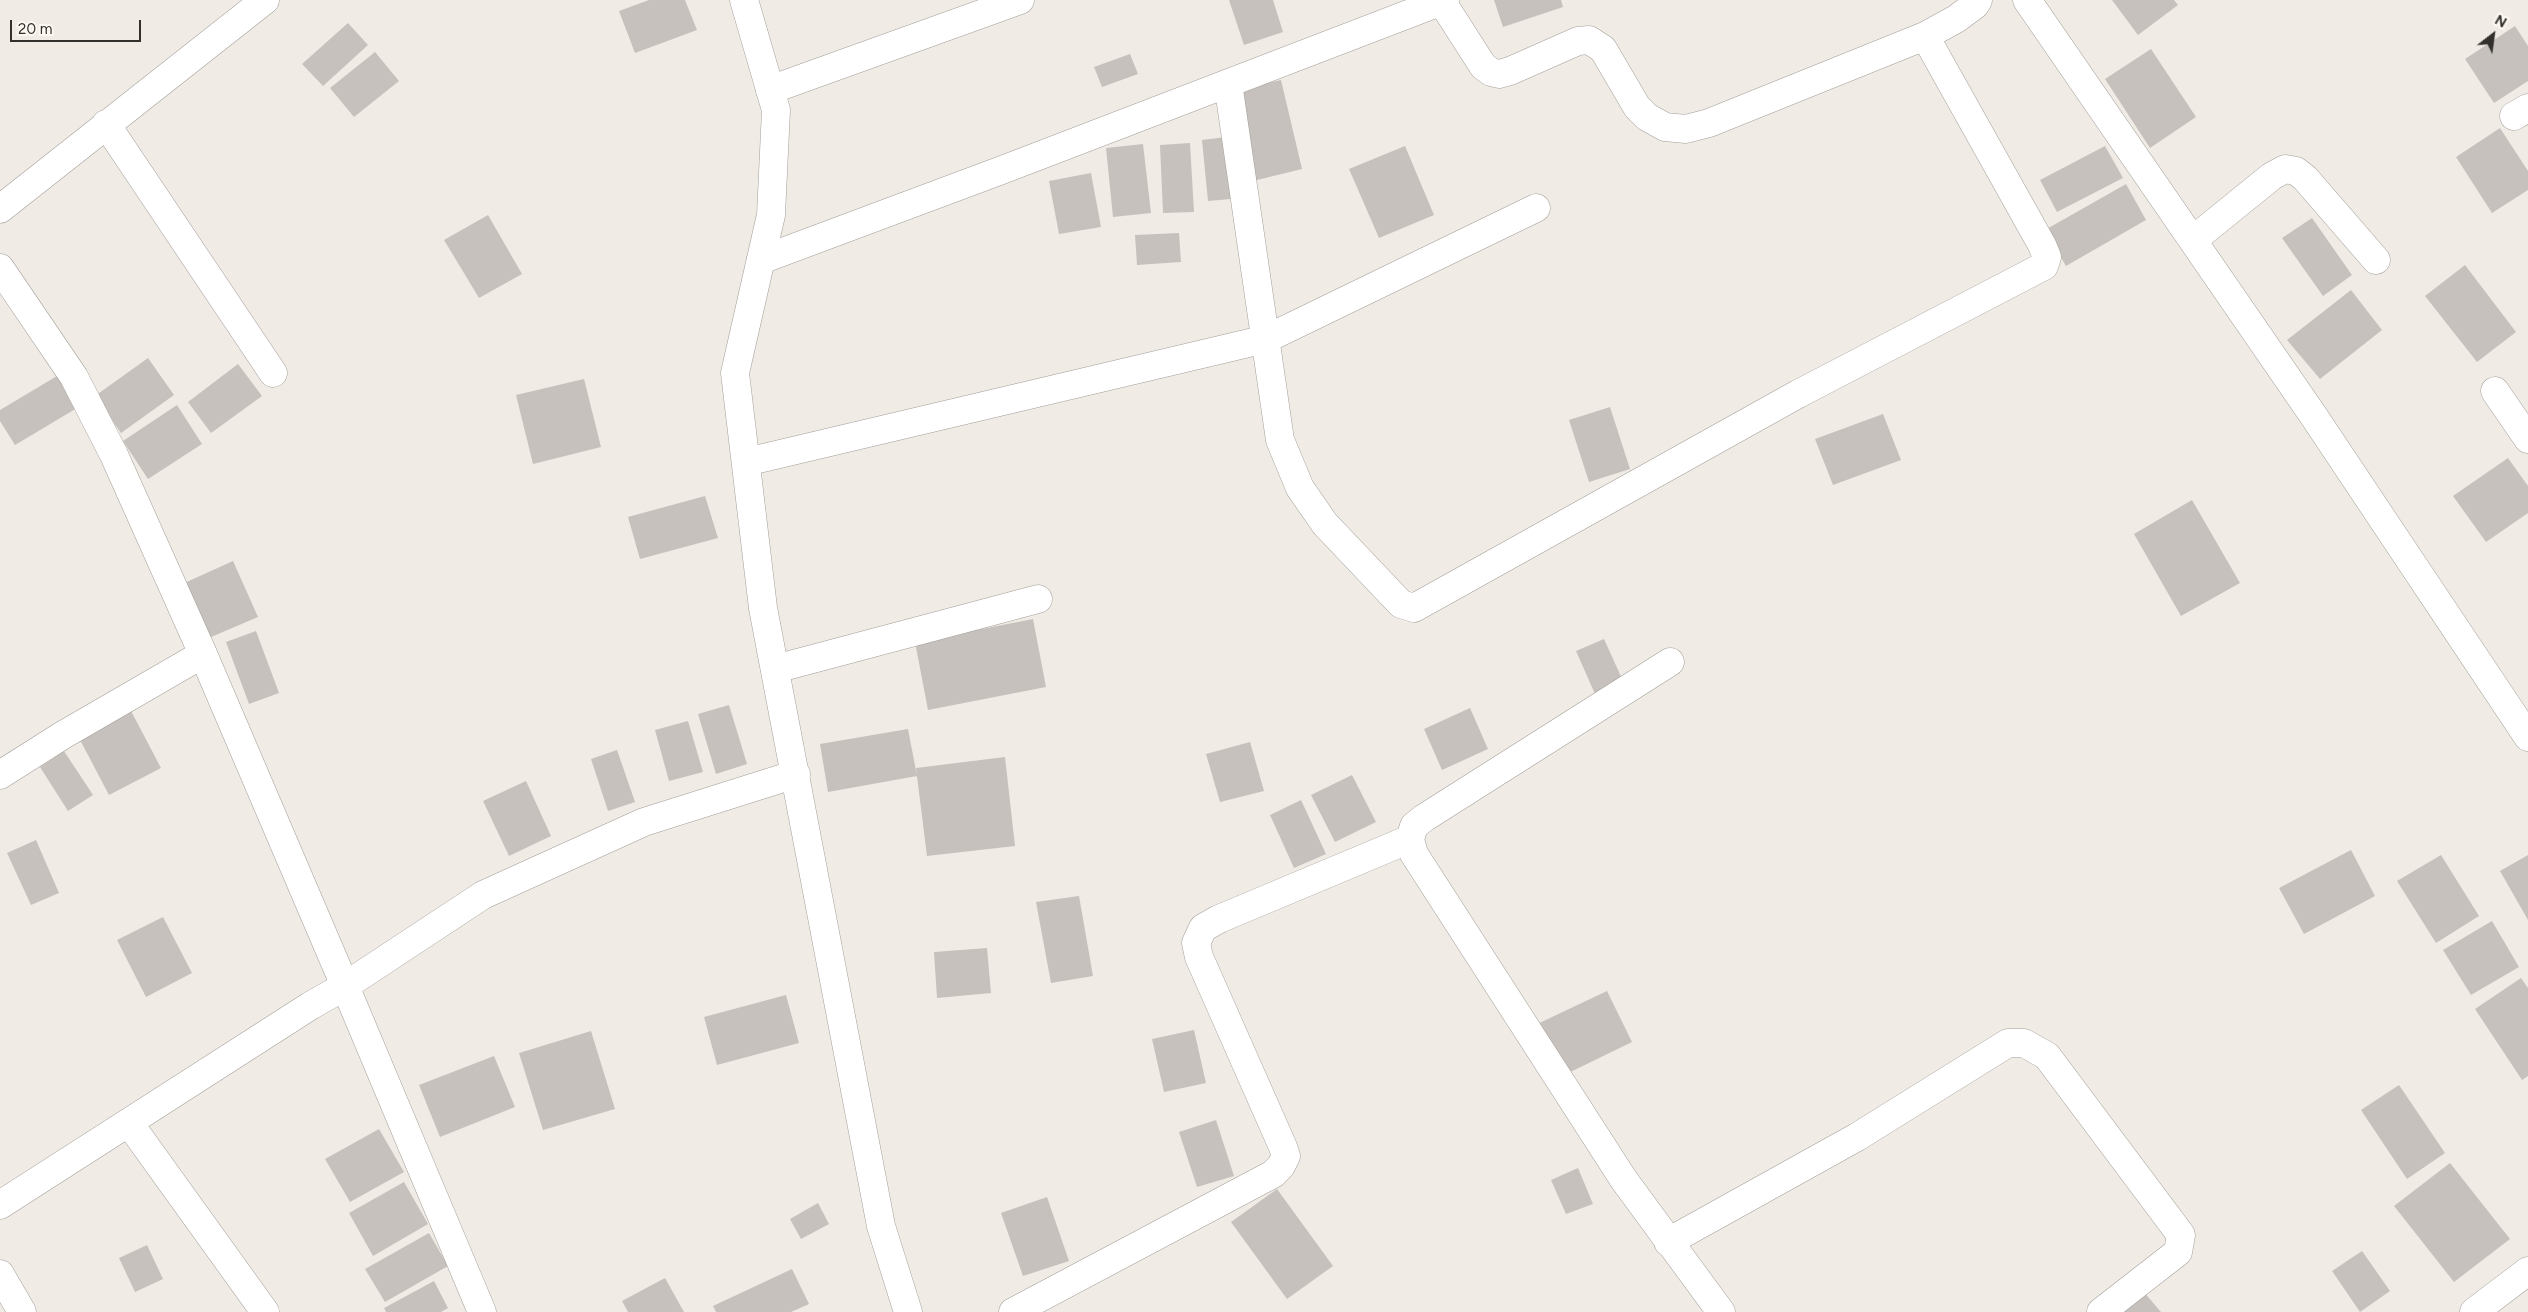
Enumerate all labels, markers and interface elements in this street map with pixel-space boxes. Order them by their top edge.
scale bar [12,10,144,42]
north arrow [2468,10,2518,60]
text: N [2492,12,2510,32]
text: 20 m [18,20,52,38]

